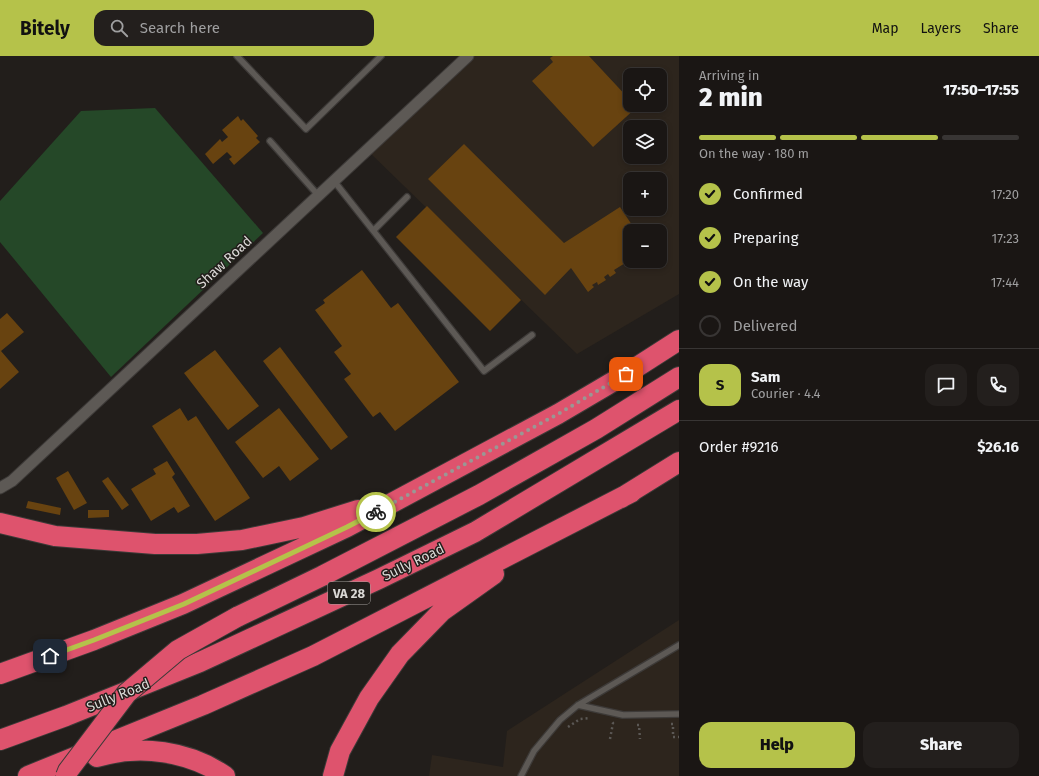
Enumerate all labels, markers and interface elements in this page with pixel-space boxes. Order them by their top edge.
search box [94,10,374,46]
text: Bitely [20,17,70,40]
icon: search [108,17,130,39]
text: Search here [140,19,220,37]
text: Map [872,20,898,37]
text: Layers [920,20,961,37]
text: Share [983,20,1019,37]
map controls [623,68,667,268]
button: locate [623,68,667,112]
text: Arriving in [699,68,759,83]
text: 17:50–17:55 [943,81,1019,99]
text: 2 min [699,82,763,113]
button: layers [623,120,667,164]
text: On the way · 180 m [699,146,809,161]
button: + [623,172,667,216]
icon: check [699,183,721,205]
text: Confirmed [733,185,803,203]
text: 17:20 [991,187,1019,202]
button: − [623,224,667,268]
icon: check [699,227,721,249]
text: Preparing [733,229,798,247]
text: 17:23 [992,231,1019,246]
street label: Shaw Road [193,232,256,292]
icon: check [699,271,721,293]
text: On the way [733,273,808,291]
text: 17:44 [991,275,1019,290]
text: Delivered [733,317,797,335]
pin [609,357,643,391]
icon: bag [615,363,637,385]
button: chat [925,364,967,406]
button: phone [977,364,1019,406]
text: Sam [751,368,780,386]
text: S [716,376,724,394]
text: Courier · 4.4 [751,386,821,401]
text: Order #9216 [699,438,779,456]
text: $26.16 [977,438,1019,456]
courier [356,492,396,532]
icon: bike [365,501,387,523]
street label: Sully Road [380,540,447,585]
road number: VA 28 [328,582,370,604]
pin [33,639,67,673]
icon: home [39,645,61,667]
street label: Sully Road [84,675,152,716]
button: Help [699,722,855,768]
button: Share [863,722,1019,768]

